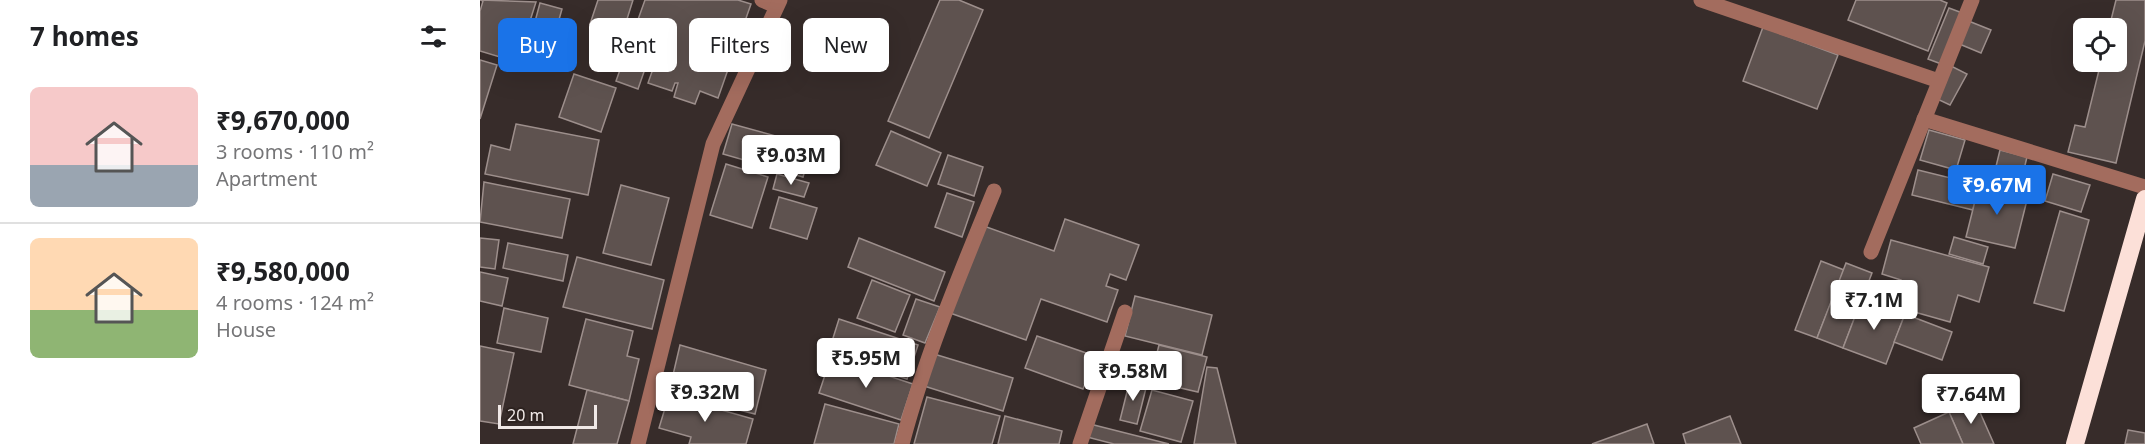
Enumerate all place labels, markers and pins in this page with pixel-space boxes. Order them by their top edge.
pin: ₹9.03M [742,135,840,186]
pin: ₹9.67M [1948,165,2046,216]
pin: ₹7.1M [1832,280,1916,331]
pin: ₹5.95M [817,338,915,389]
pin: ₹9.58M [1084,351,1182,402]
pin: ₹9.32M [656,372,754,423]
pin: ₹7.64M [1922,374,2020,425]

